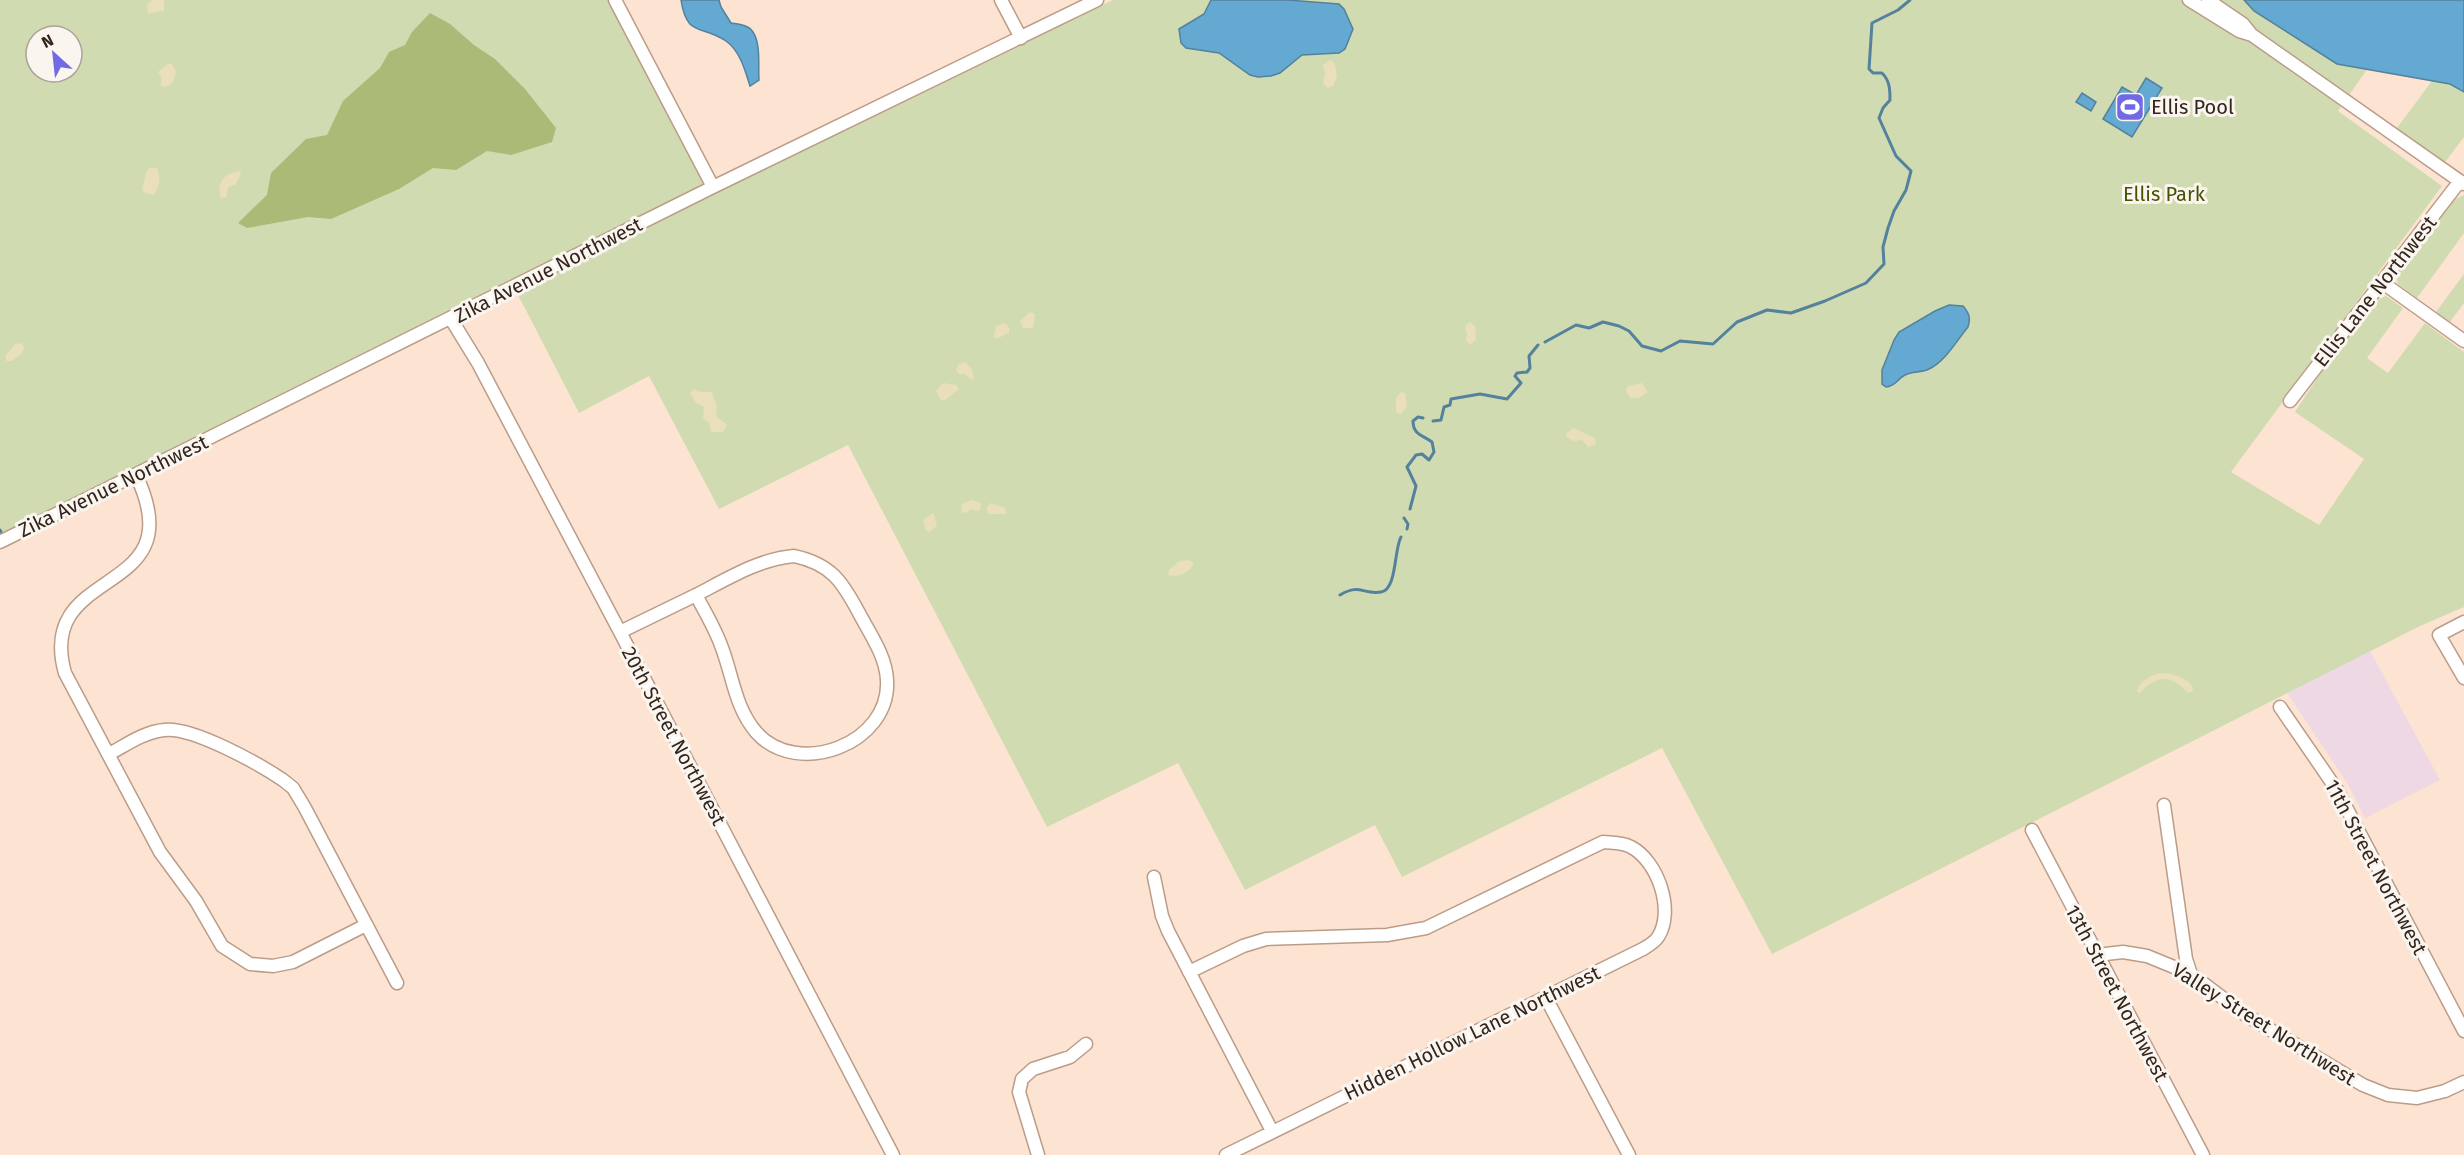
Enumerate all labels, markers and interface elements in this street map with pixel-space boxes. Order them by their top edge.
north arrow [24,24,84,84]
text: N [38,30,56,52]
sports icon: Ellis Pool [2114,91,2146,123]
place label: Ellis Pool [2151,95,2234,119]
park label: Ellis Park [2123,182,2206,206]
street label: Ellis Lane Northwest [2309,210,2442,371]
street label: Zika Avenue Northwest [450,212,647,328]
street label: Zika Avenue Northwest [14,429,212,542]
street label: 20th Street Northwest [617,643,732,830]
street label: 11th Street Northwest [2320,775,2433,959]
street label: 13th Street Northwest [2060,901,2174,1086]
street label: Valley Street Northwest [2168,958,2361,1091]
street label: Hidden Hollow Lane Northwest [1340,960,1605,1106]

